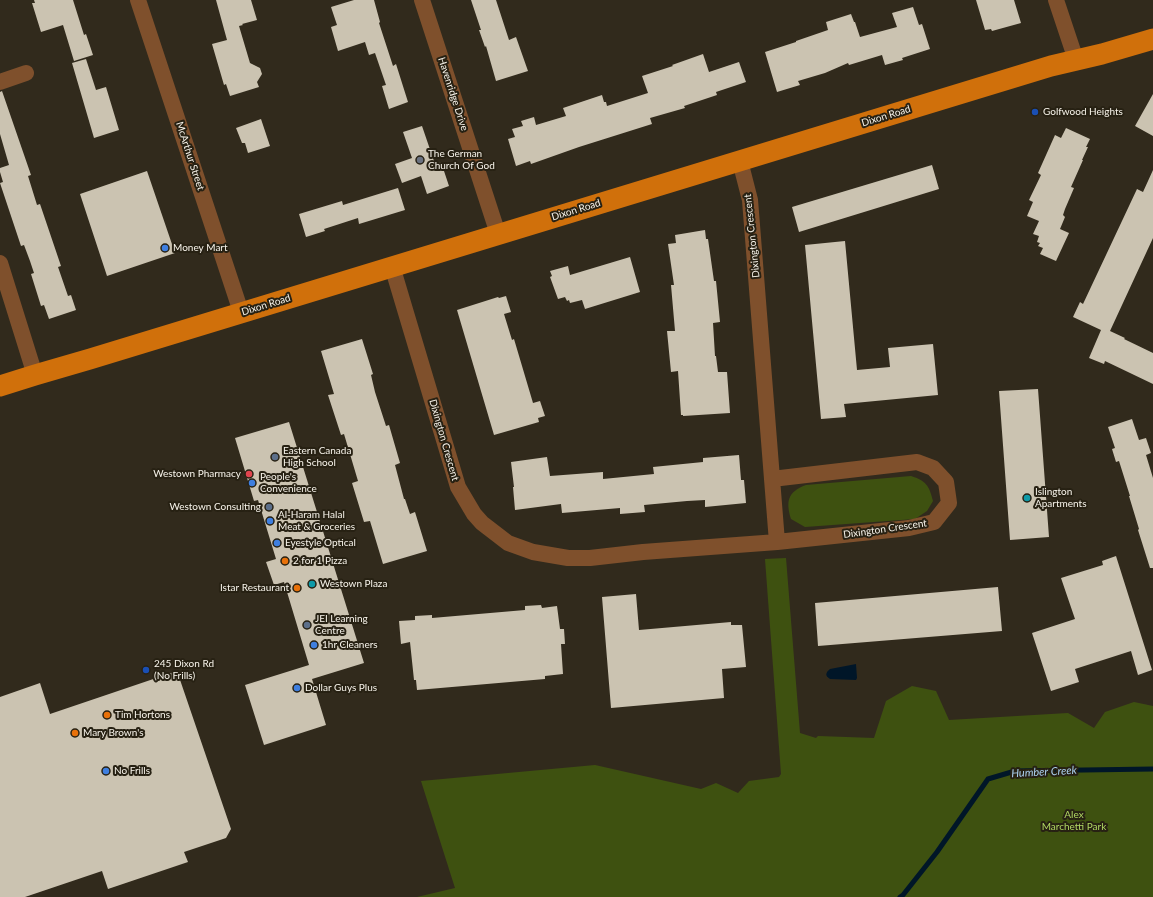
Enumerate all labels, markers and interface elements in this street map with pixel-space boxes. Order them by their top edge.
street label: Havenridge Drive [435,56,471,132]
street label: Dixon Road [860,103,912,129]
place label: Golfwood Heights [1043,106,1123,118]
marker: Golfwood Heights [1030,107,1040,117]
street label: McArthur Street [173,120,207,192]
place label: The German Church Of God [428,148,495,172]
marker: The German Church Of God [415,155,425,165]
street label: Dixington Crescent [742,194,762,278]
street label: Dixon Road [550,197,602,223]
place label: Money Mart [173,242,228,254]
marker: Money Mart [160,243,170,253]
street label: Dixon Road [240,292,292,318]
street label: Dixington Crescent [427,398,461,482]
place label: Eastern Canada High School [283,445,351,468]
marker: Eastern Canada High School [270,452,280,462]
place label: Westown Pharmacy [153,468,241,480]
marker: Westown Pharmacy [244,469,254,479]
place label: People's Convenience [260,471,317,494]
marker: People's Convenience [247,478,257,488]
place label: Islington Apartments [1035,486,1086,510]
marker: Islington Apartments [1022,493,1032,503]
place label: Westown Consulting [169,501,261,513]
marker: Westown Consulting [264,502,274,512]
place label: Al-Haram Halal Meat & Groceries [278,509,355,532]
marker: Al-Haram Halal Meat & Groceries [265,516,275,526]
street label: Dixington Crescent [842,517,928,541]
place label: Eyestyle Optical [285,537,356,549]
marker: Eyestyle Optical [272,538,282,548]
place label: 2 for 1 Pizza [293,555,347,567]
marker: 2 for 1 Pizza [280,556,290,566]
place label: Westown Plaza [320,578,387,590]
marker: Westown Plaza [307,579,317,589]
place label: Istar Restaurant [220,582,289,594]
marker: Istar Restaurant [292,583,302,593]
place label: JEI Learning Centre [315,613,368,636]
marker: JEI Learning Centre [302,620,312,630]
place label: 1hr Cleaners [322,639,378,651]
marker: 1hr Cleaners [309,640,319,650]
place label: 245 Dixon Rd (No Frills) [154,658,214,682]
marker: 245 Dixon Rd (No Frills) [141,665,151,675]
place label: Dollar Guys Plus [305,682,377,694]
marker: Dollar Guys Plus [292,683,302,693]
place label: Tim Hortons [115,709,170,721]
marker: Tim Hortons [102,710,112,720]
place label: Mary Brown's [83,727,143,739]
marker: Mary Brown's [70,728,80,738]
water label: Humber Creek [1011,764,1077,780]
place label: No Frills [114,765,150,777]
marker: No Frills [101,766,111,776]
park label: Alex Marchetti Park [1042,809,1106,832]

